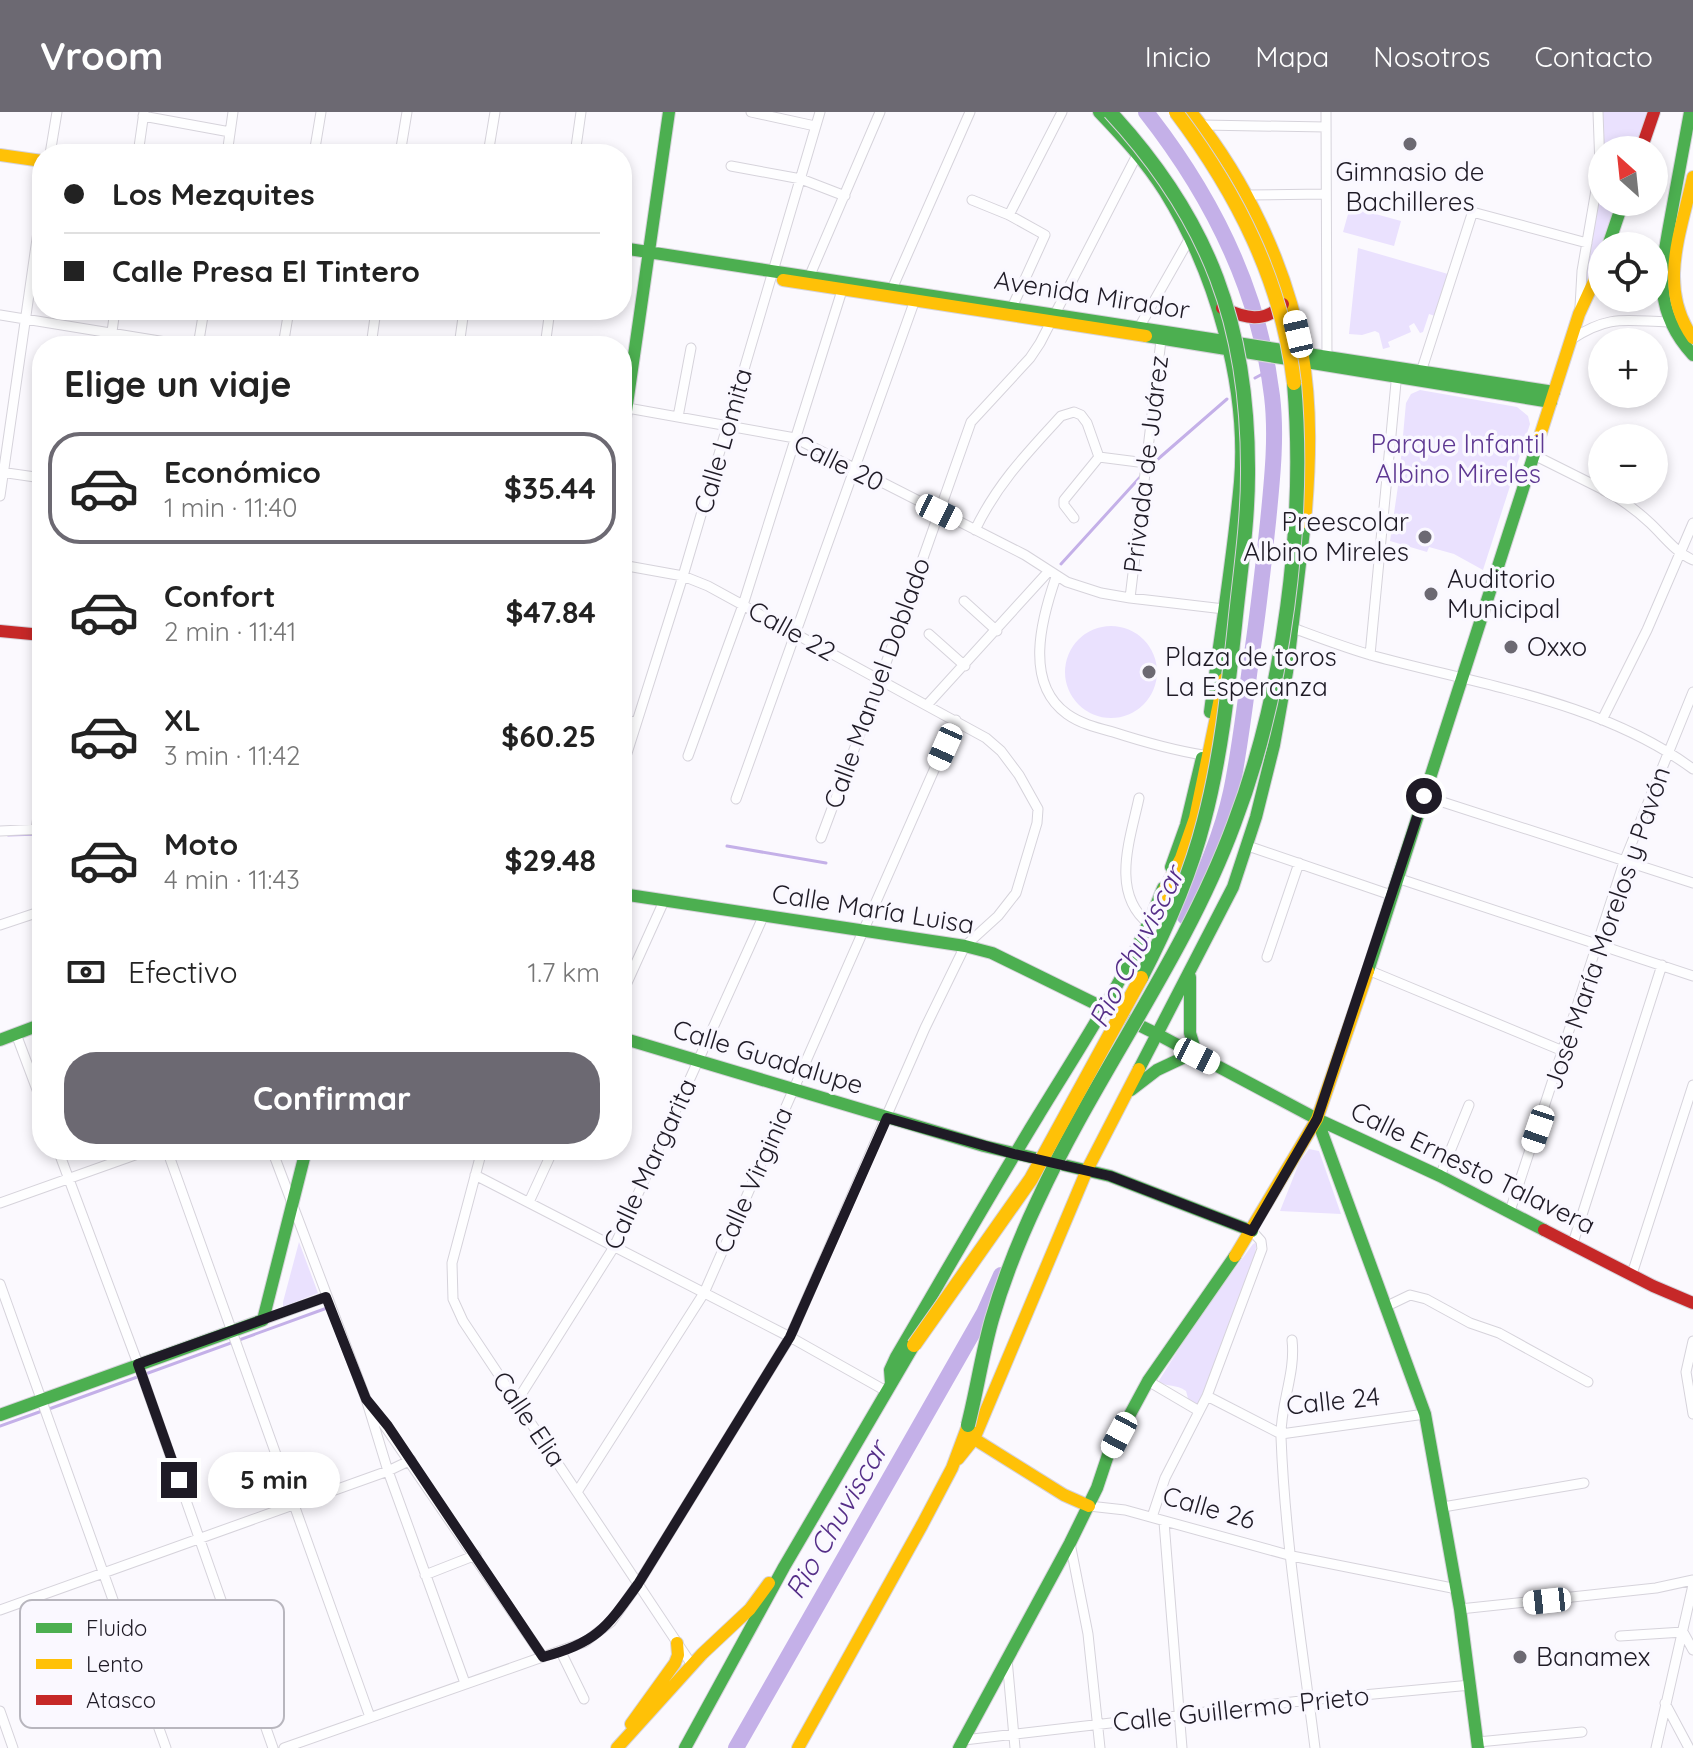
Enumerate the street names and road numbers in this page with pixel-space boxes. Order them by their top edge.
street label: Avenida Mirador [992,263,1192,326]
street label: Privada de Juárez [1116,353,1175,574]
street label: Calle Lomita [686,364,759,517]
street label: Calle 20 [789,427,890,498]
street label: Calle Manuel Doblado [816,553,937,813]
street label: Calle 22 [743,593,842,668]
street label: José María Morelos y Pavón [1536,762,1677,1094]
street label: Calle María Luisa [770,876,977,941]
street label: Calle Guadalupe [669,1012,867,1101]
street label: Calle Margarita [595,1073,704,1255]
street label: Calle Ernesto Talavera [1345,1094,1601,1241]
street label: Calle Virginia [706,1101,800,1258]
street label: Calle Elia [485,1365,573,1473]
street label: Calle 24 [1285,1379,1381,1422]
street label: Calle 26 [1159,1479,1259,1536]
street label: Calle Guillermo Prieto [1111,1679,1371,1738]

